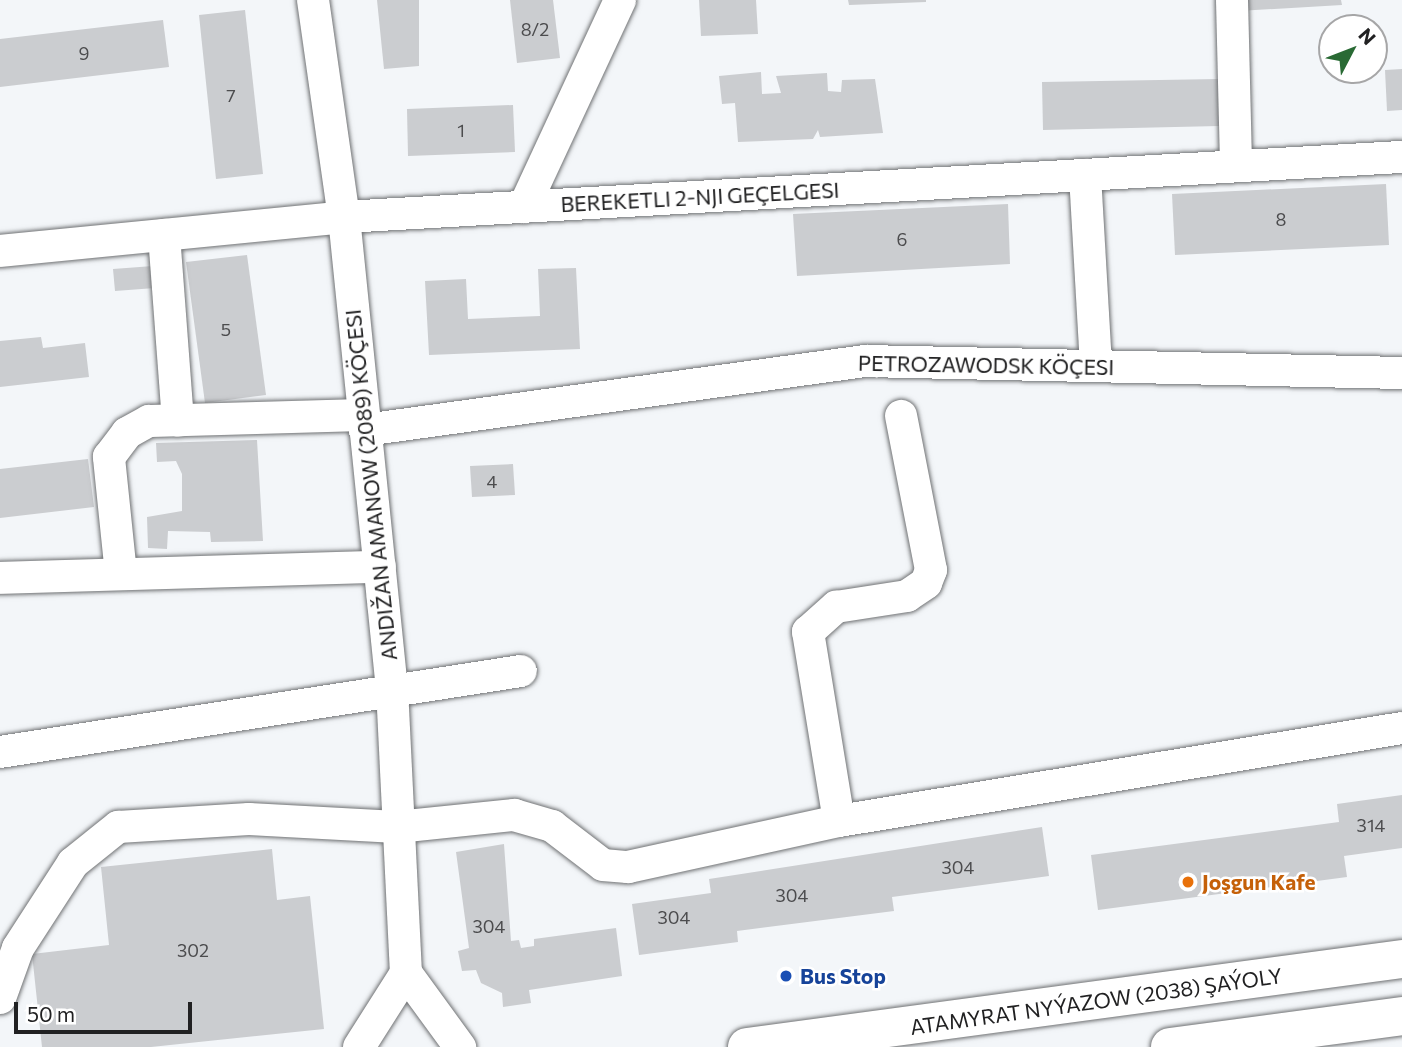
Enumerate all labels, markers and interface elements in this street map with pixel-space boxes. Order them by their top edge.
north arrow [1318,14,1388,84]
house number: 8/2 [521,18,549,40]
text: N [1354,23,1381,49]
house number: 9 [79,42,89,64]
house number: 7 [226,84,236,106]
house number: 1 [457,119,465,141]
street label: BEREKETLI 2-NJI GEÇELGESI [560,177,840,217]
house number: 8 [1276,208,1286,230]
house number: 6 [897,228,907,250]
street label: ANDIŽAN AMANOW (2089) KÖÇESI [340,308,402,662]
house number: 5 [221,318,231,340]
street label: PETROZAWODSK KÖÇESI [858,350,1114,380]
house number: 4 [487,470,497,492]
house number: 314 [1357,814,1385,836]
house number: 304 [942,856,974,878]
place label: Joşgun Kafe [1202,869,1316,895]
marker: Joşgun Kafe [1180,874,1196,890]
house number: 304 [776,884,808,906]
house number: 304 [658,906,690,928]
house number: 304 [473,915,505,937]
house number: 302 [177,939,209,961]
street label: ATAMYRAT NYÝAZOW (2038) ŞAÝOLY [908,962,1284,1040]
place label: Bus Stop [800,963,886,989]
marker: Bus Stop [778,968,794,984]
scale bar [18,988,196,1032]
text: 50 m [27,1001,75,1026]

